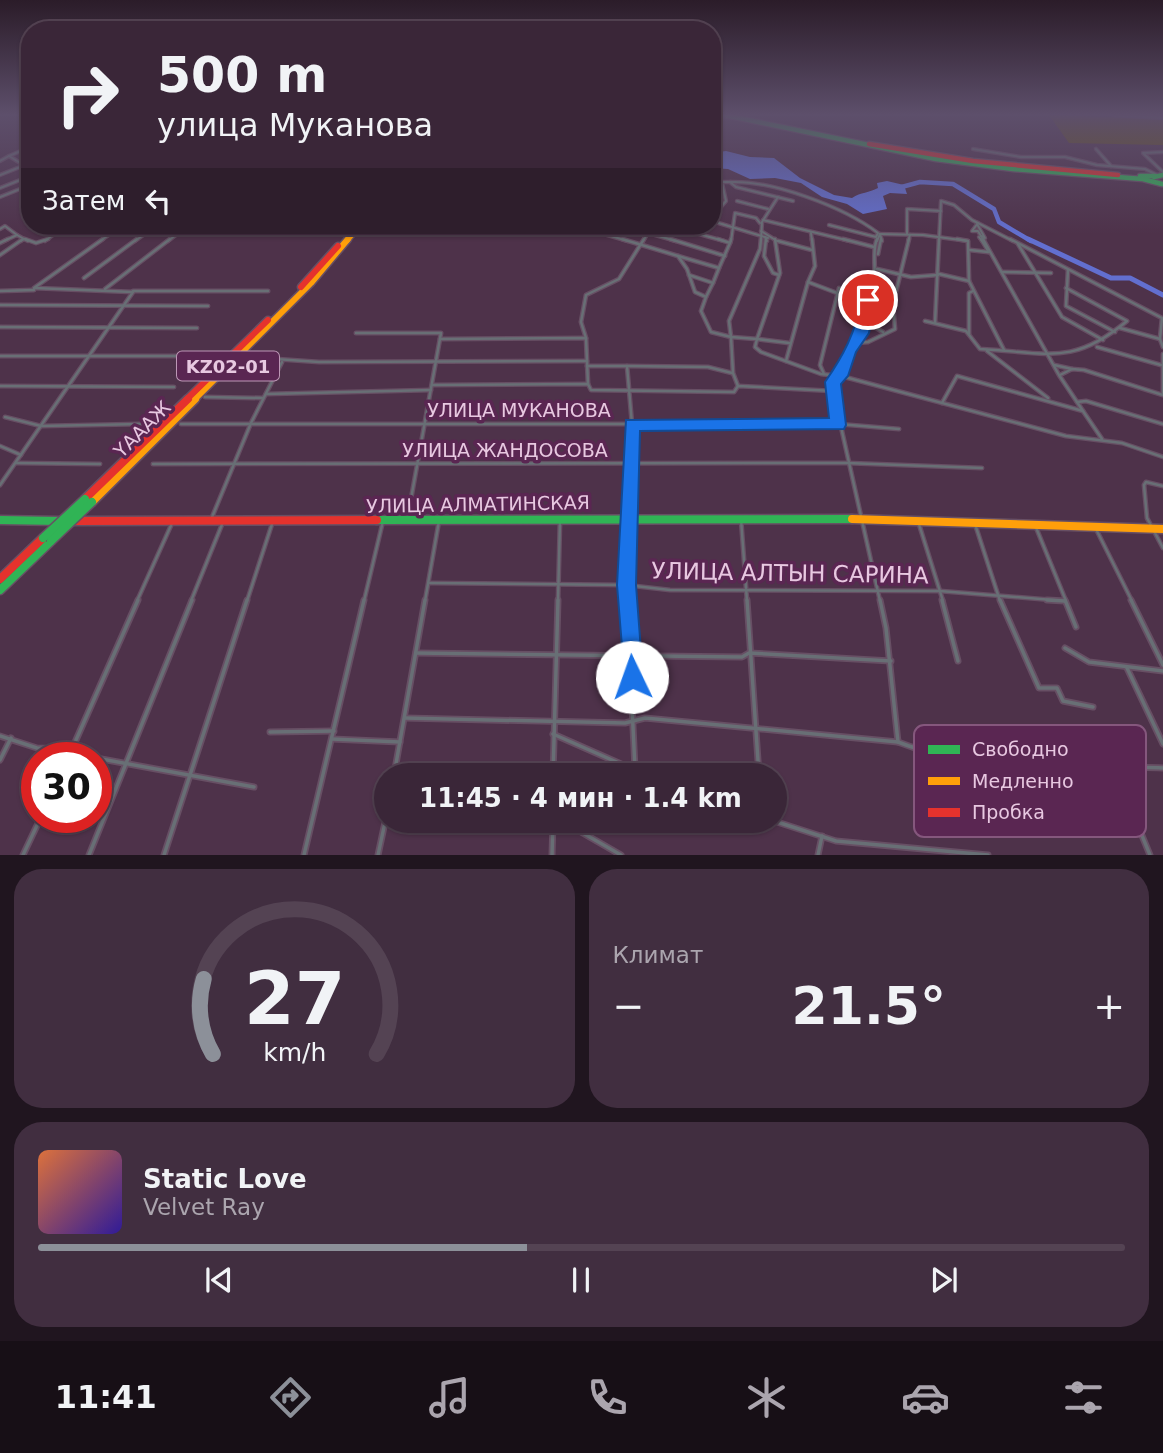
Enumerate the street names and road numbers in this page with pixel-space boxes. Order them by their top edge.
road number: KZ02-01 [177,352,279,380]
street label: ҮАААЖ [108,396,175,463]
street label: УЛИЦА МУКАНОВА [427,399,611,421]
street label: УЛИЦА ЖАНДОСОВА [402,439,608,461]
street label: УЛИЦА АЛМАТИНСКАЯ [366,491,590,517]
street label: УЛИЦА АЛТЫН САРИНА [651,558,929,588]

